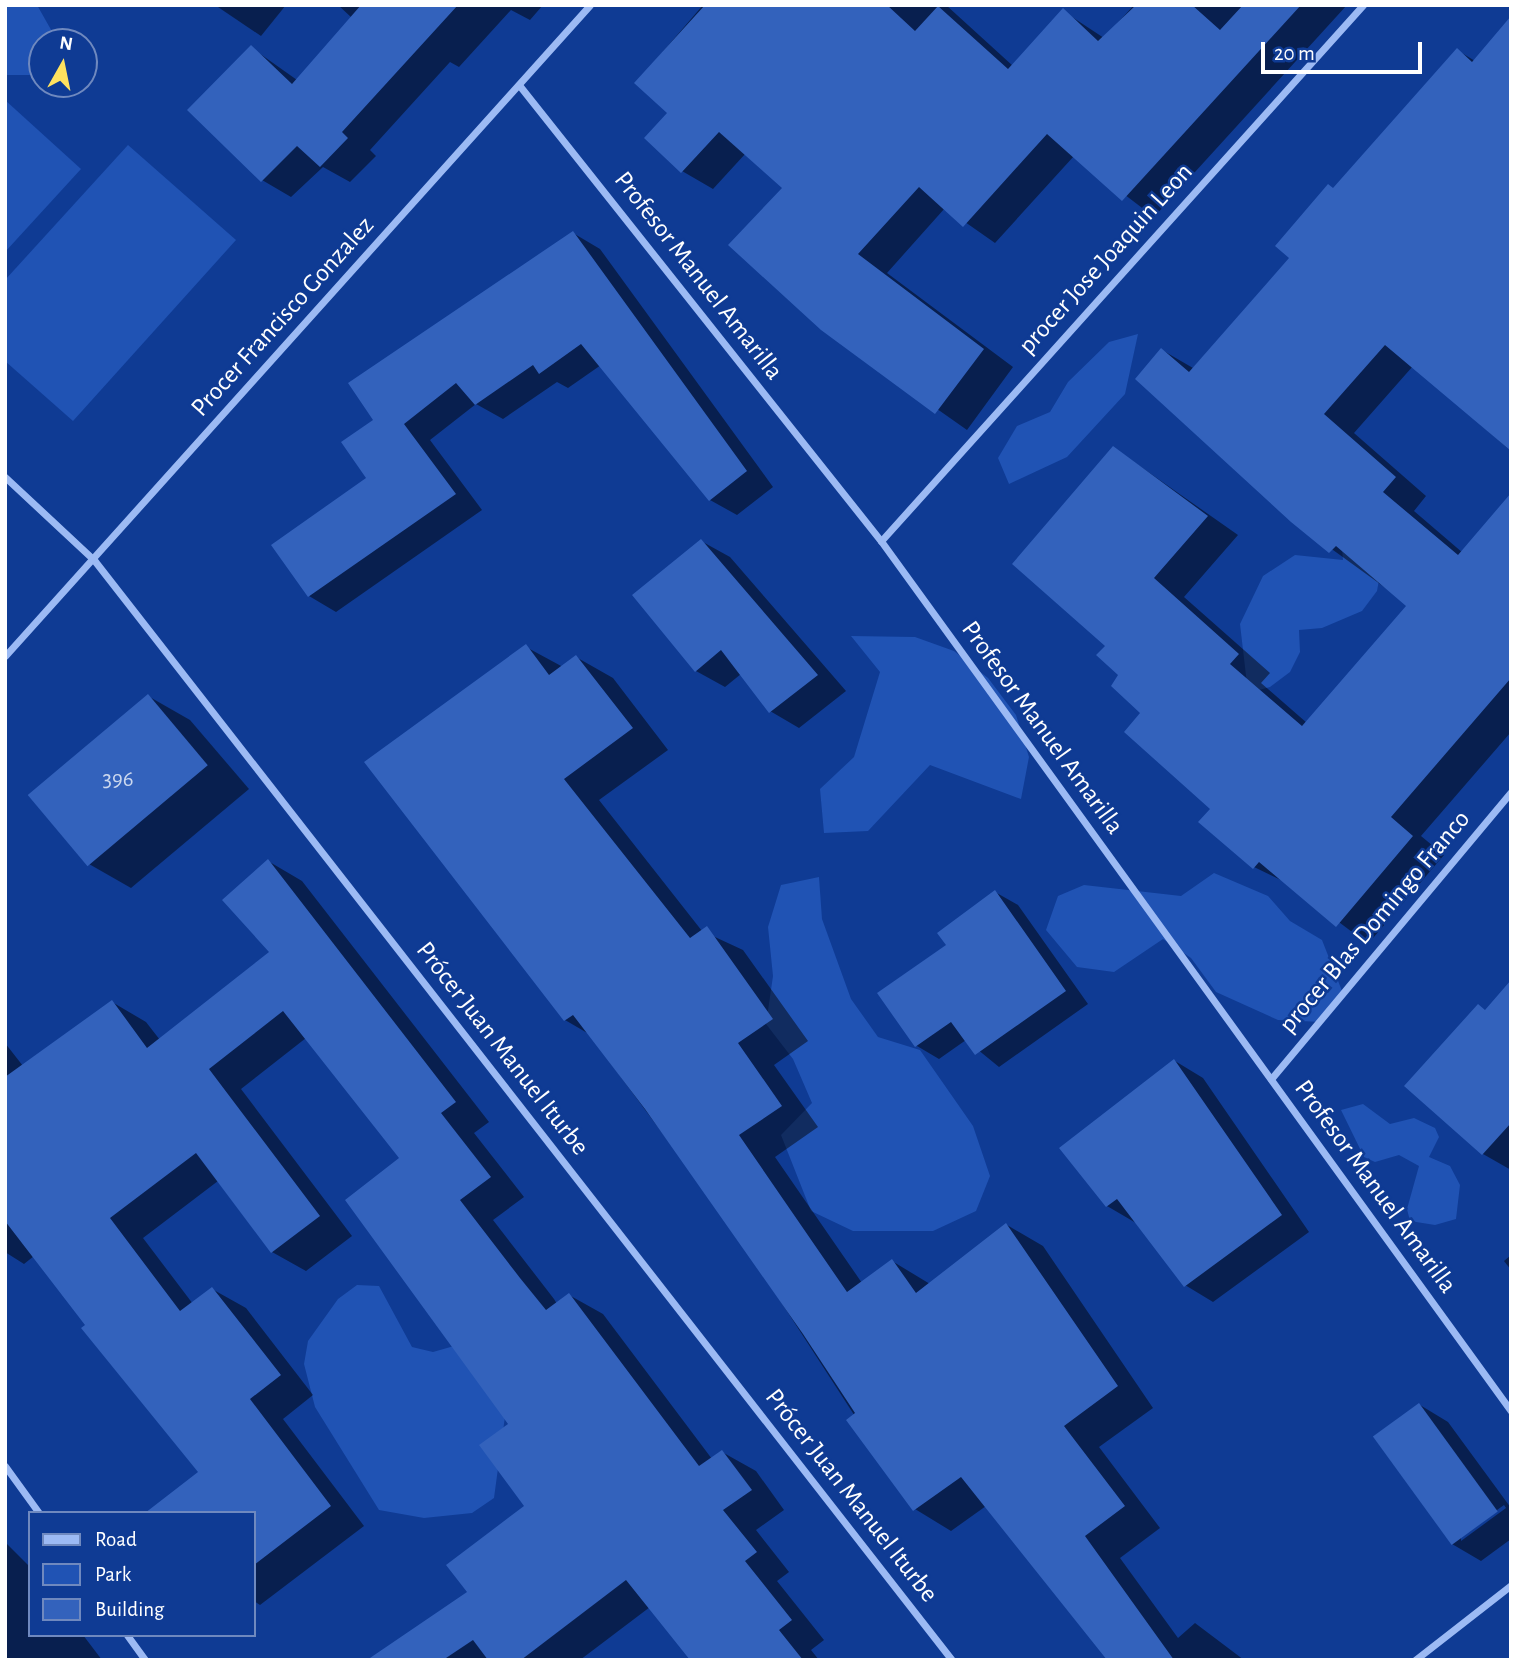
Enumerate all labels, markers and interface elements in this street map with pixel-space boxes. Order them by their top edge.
north arrow [28,28,98,98]
scale bar [1264,28,1425,72]
text: N [58,33,74,54]
text: 20 m [1274,43,1315,64]
street label: procer Jose Joaquin Leon [1012,157,1200,361]
street label: Profesor Manuel Amarilla [607,165,789,387]
street label: Procer Francisco Gonzalez [185,211,381,423]
street label: Profesor Manuel Amarilla [954,615,1130,841]
house number: 396 [102,766,134,794]
street label: procer Blas Domingo Franco [1273,804,1477,1040]
street label: Prócer Juan Manuel Iturbe [409,936,595,1162]
street label: Profesor Manuel Amarilla [1287,1074,1463,1300]
street label: Prócer Juan Manuel Iturbe [758,1383,944,1609]
legend [28,1511,256,1637]
text: Road [95,1529,137,1550]
text: Park [95,1564,131,1585]
text: Building [95,1599,164,1620]

